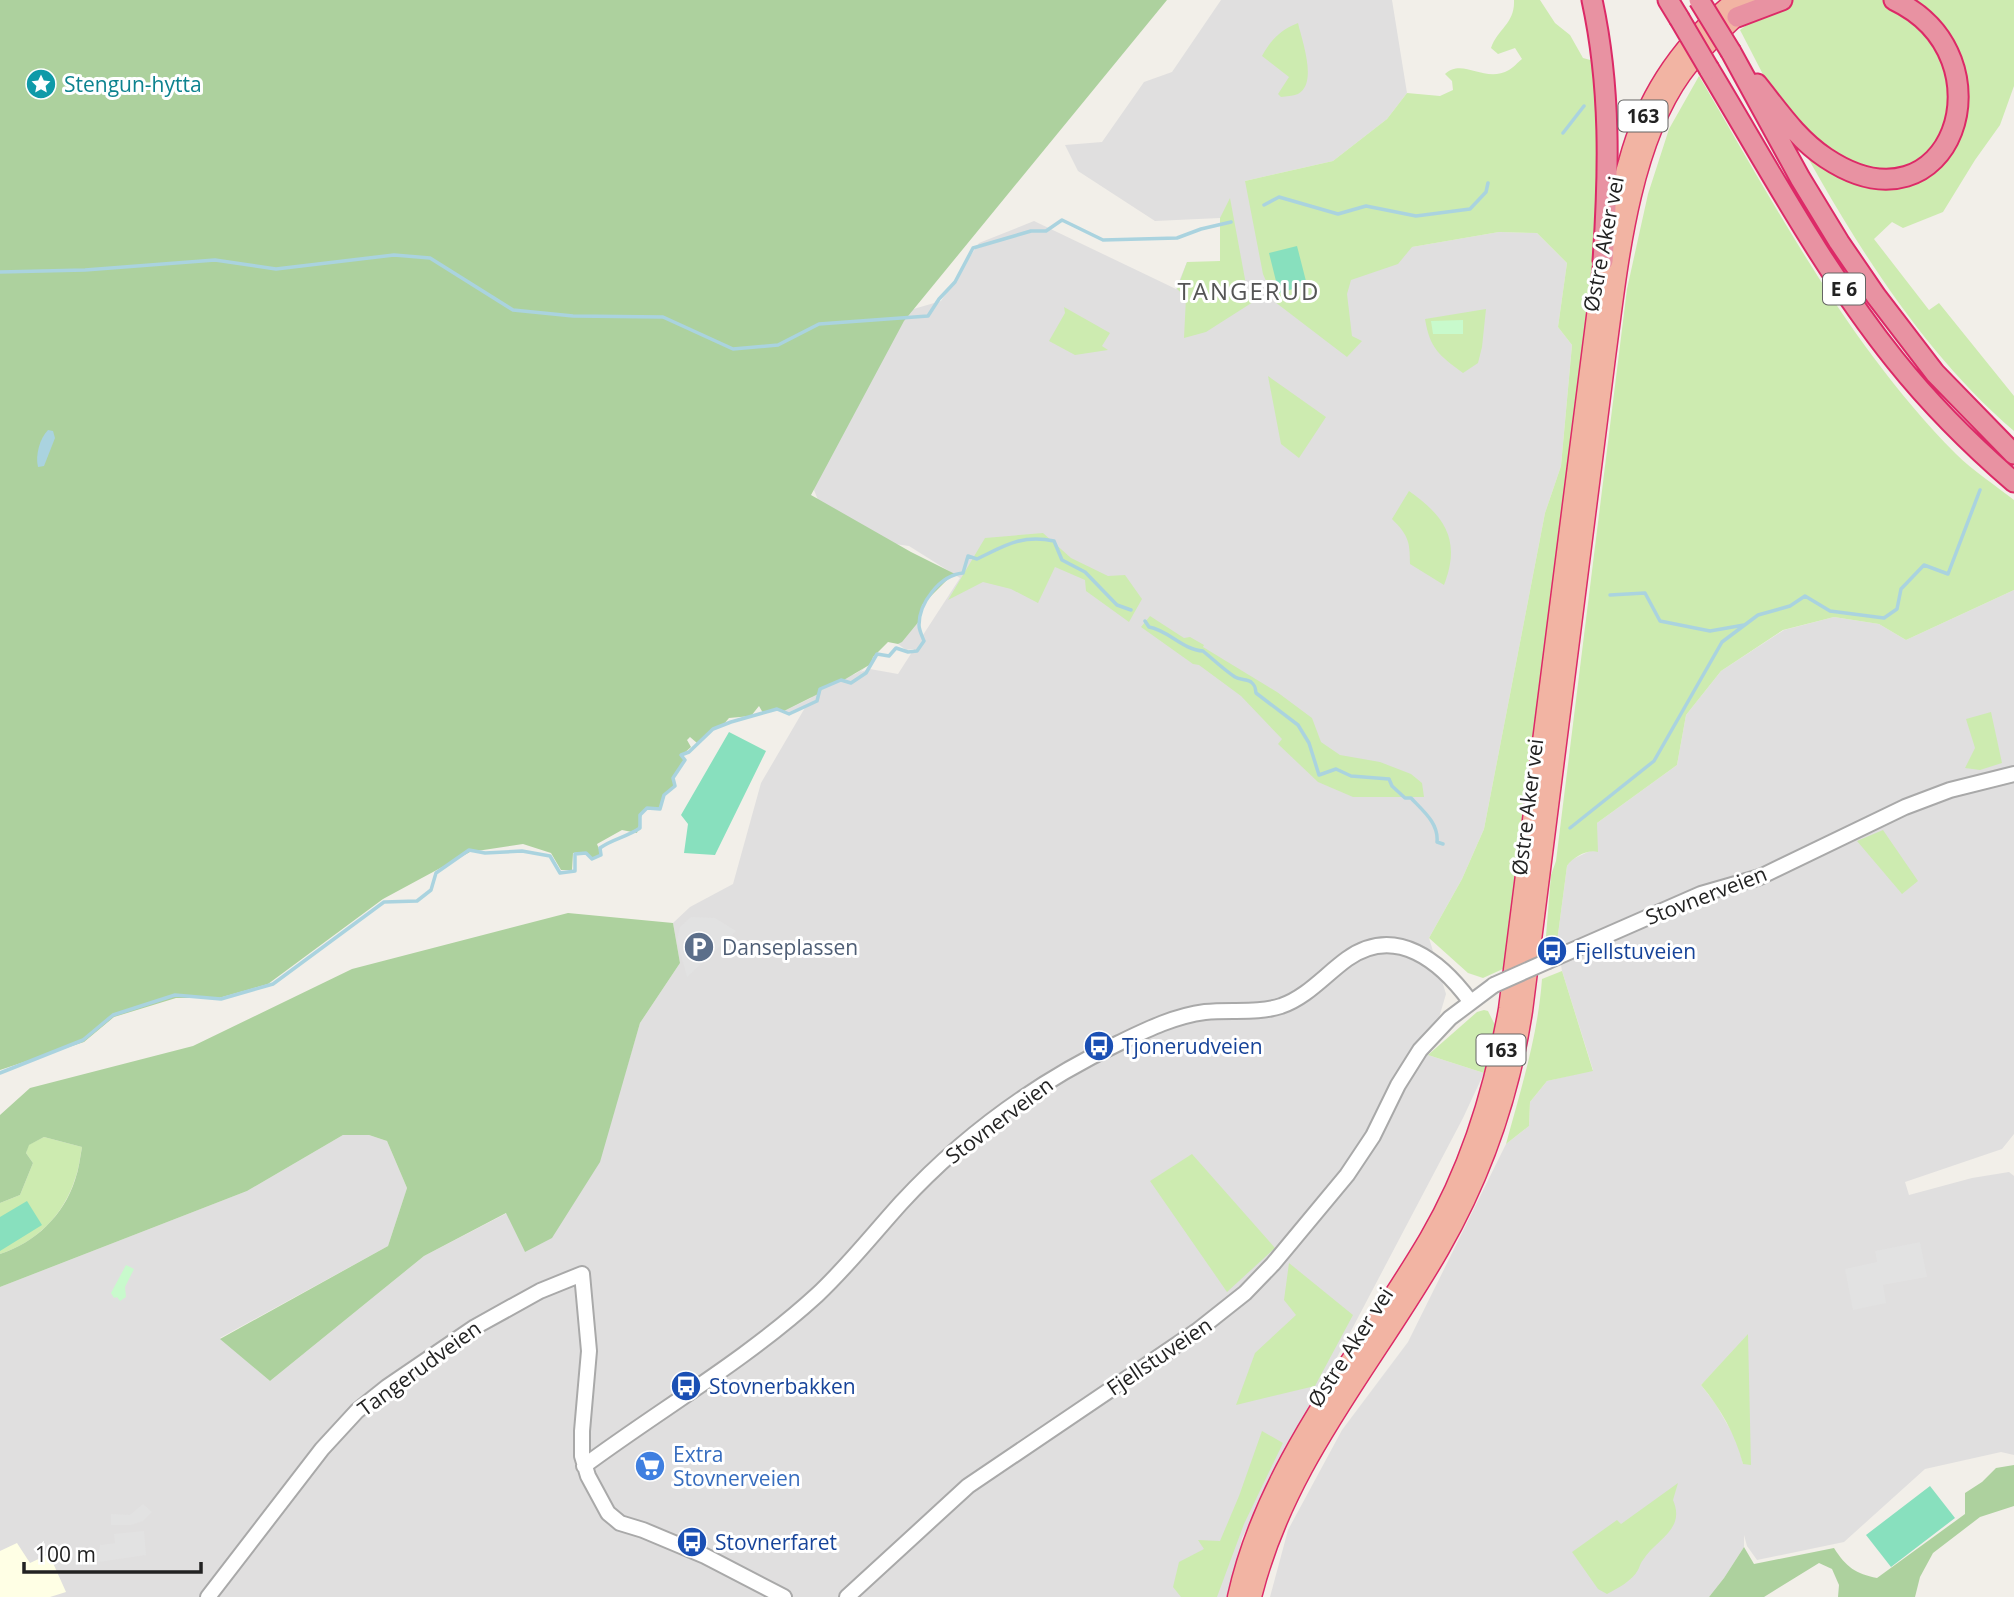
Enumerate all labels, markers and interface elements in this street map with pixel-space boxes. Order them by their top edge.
place icon: Stengun-hytta [24,67,58,101]
place label: Stengun-hytta [64,70,202,98]
road number: 163 [1618,100,1668,132]
street label: Østre Aker vei [1576,174,1630,314]
district label: TANGERUD [1178,274,1320,307]
road number: E 6 [1823,274,1865,304]
street label: Østre Aker vei [1505,737,1549,877]
street label: Stovnerveien [1641,859,1771,931]
parking icon: Danseplassen [682,930,716,964]
place label: Danseplassen [722,933,858,961]
bus stop icon: Fjellstuveien [1535,934,1569,968]
place label: Fjellstuveien [1575,937,1696,965]
bus stop icon: Tjonerudveien [1082,1029,1116,1063]
place label: Tjonerudveien [1122,1032,1263,1060]
road number: 163 [1476,1034,1526,1066]
street label: Stovnerveien [940,1070,1058,1170]
street label: Østre Aker vei [1301,1282,1399,1412]
street label: Fjellstuveien [1101,1311,1217,1401]
street label: Tangerudveien [352,1314,486,1422]
bus stop icon: Stovnerbakken [669,1369,703,1403]
place label: Stovnerbakken [709,1372,856,1400]
place label: Extra Stovnerveien [673,1440,801,1492]
supermarket icon: Extra Stovnerveien [633,1449,667,1483]
bus stop icon: Stovnerfaret [675,1525,709,1559]
place label: Stovnerfaret [715,1528,837,1556]
scale bar [24,1530,201,1574]
text: 100 m [35,1540,96,1568]

